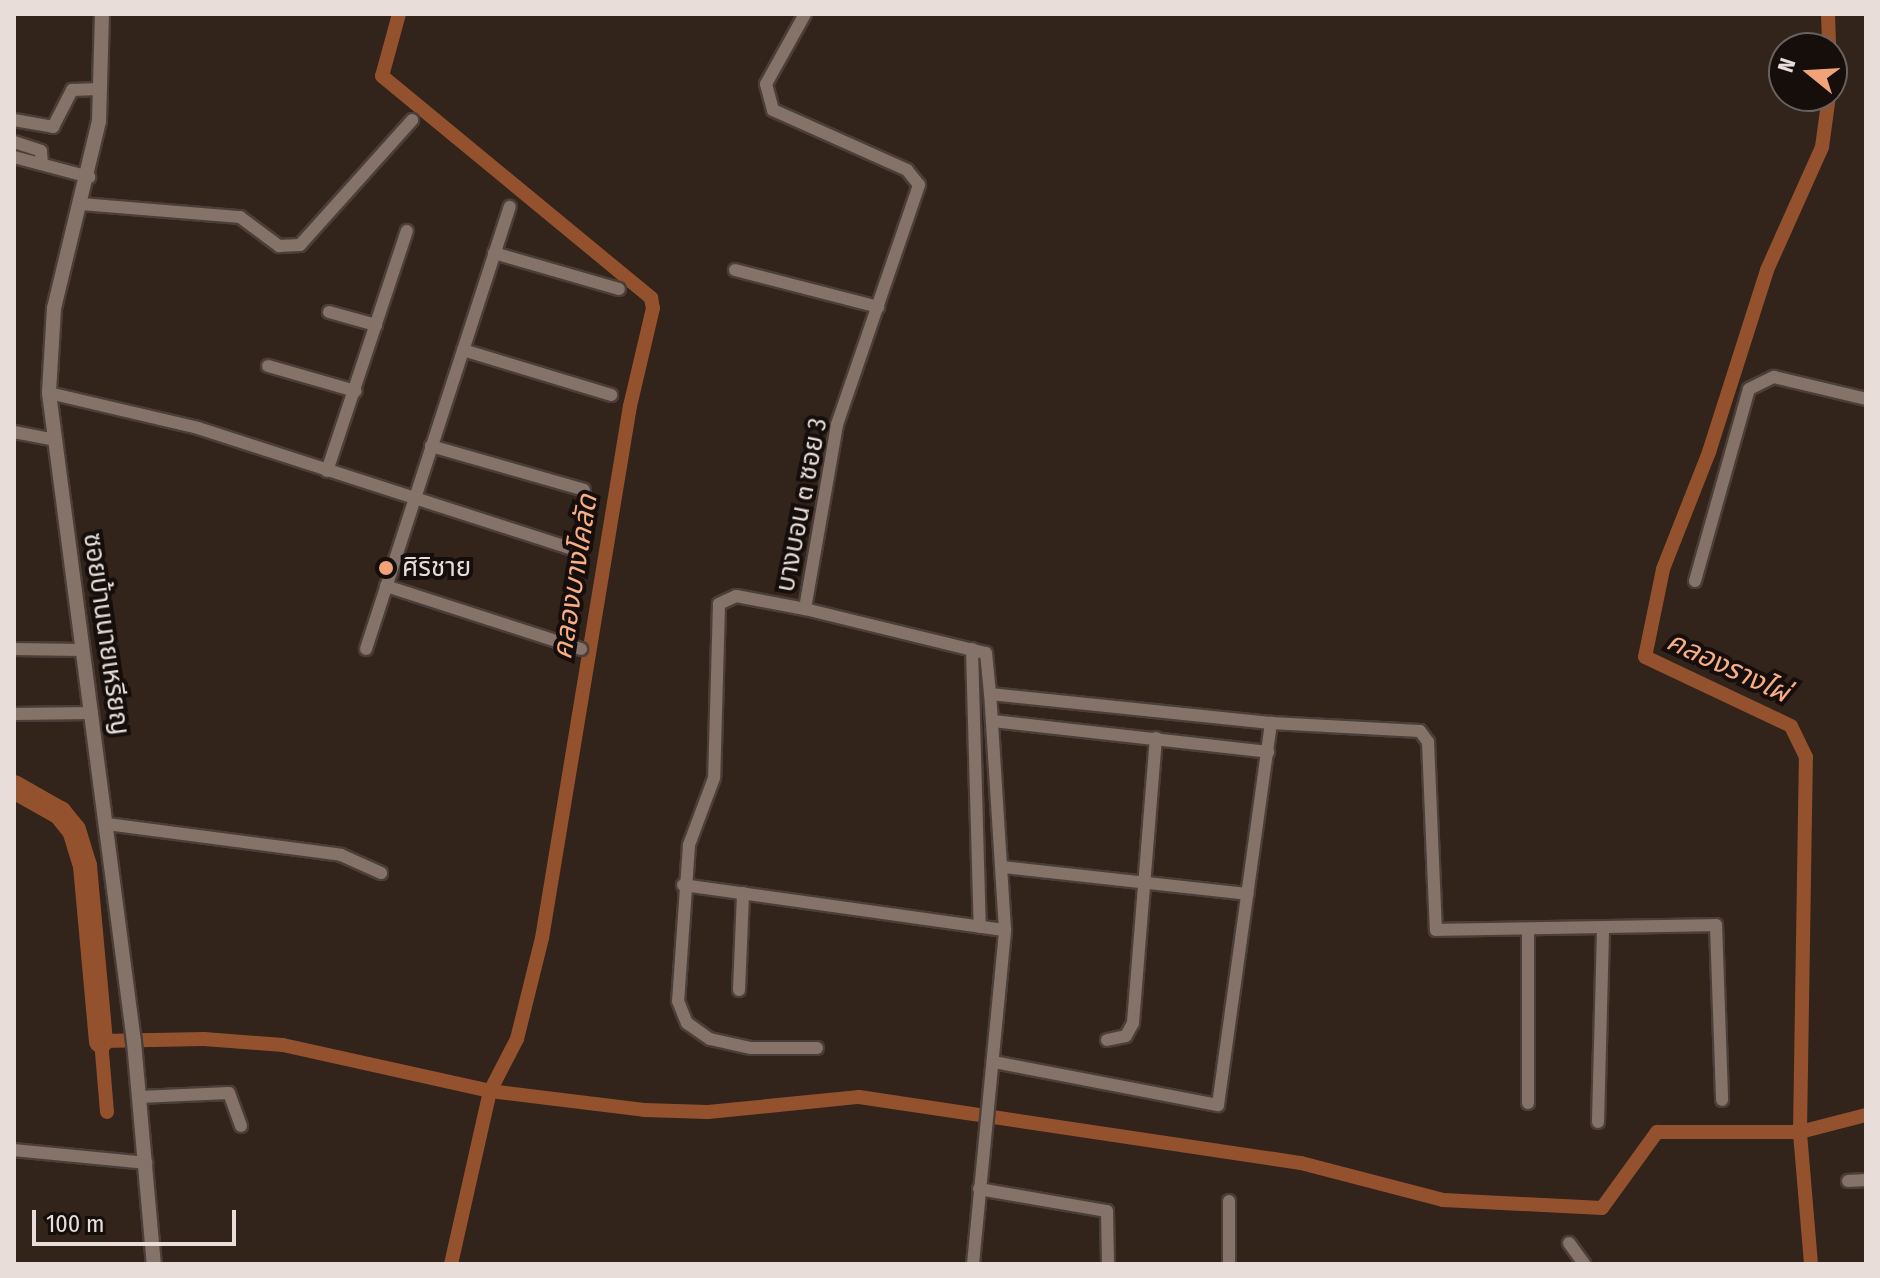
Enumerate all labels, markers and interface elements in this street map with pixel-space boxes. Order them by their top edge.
north arrow [1768,32,1848,112]
text: N [1772,55,1801,75]
street label: บางบอน ๓ ซอย 3 [770,416,834,594]
water label: คลองบางโคลัด [545,492,605,662]
street label: ซอยบ้านนายเหรียญ [76,531,136,737]
place label: ศิริชาย [402,552,471,584]
marker: ศิริชาย [377,559,395,577]
water label: คลองรางไผ่ [1662,624,1794,710]
scale bar [36,1194,240,1244]
text: 100 m [46,1210,104,1238]

